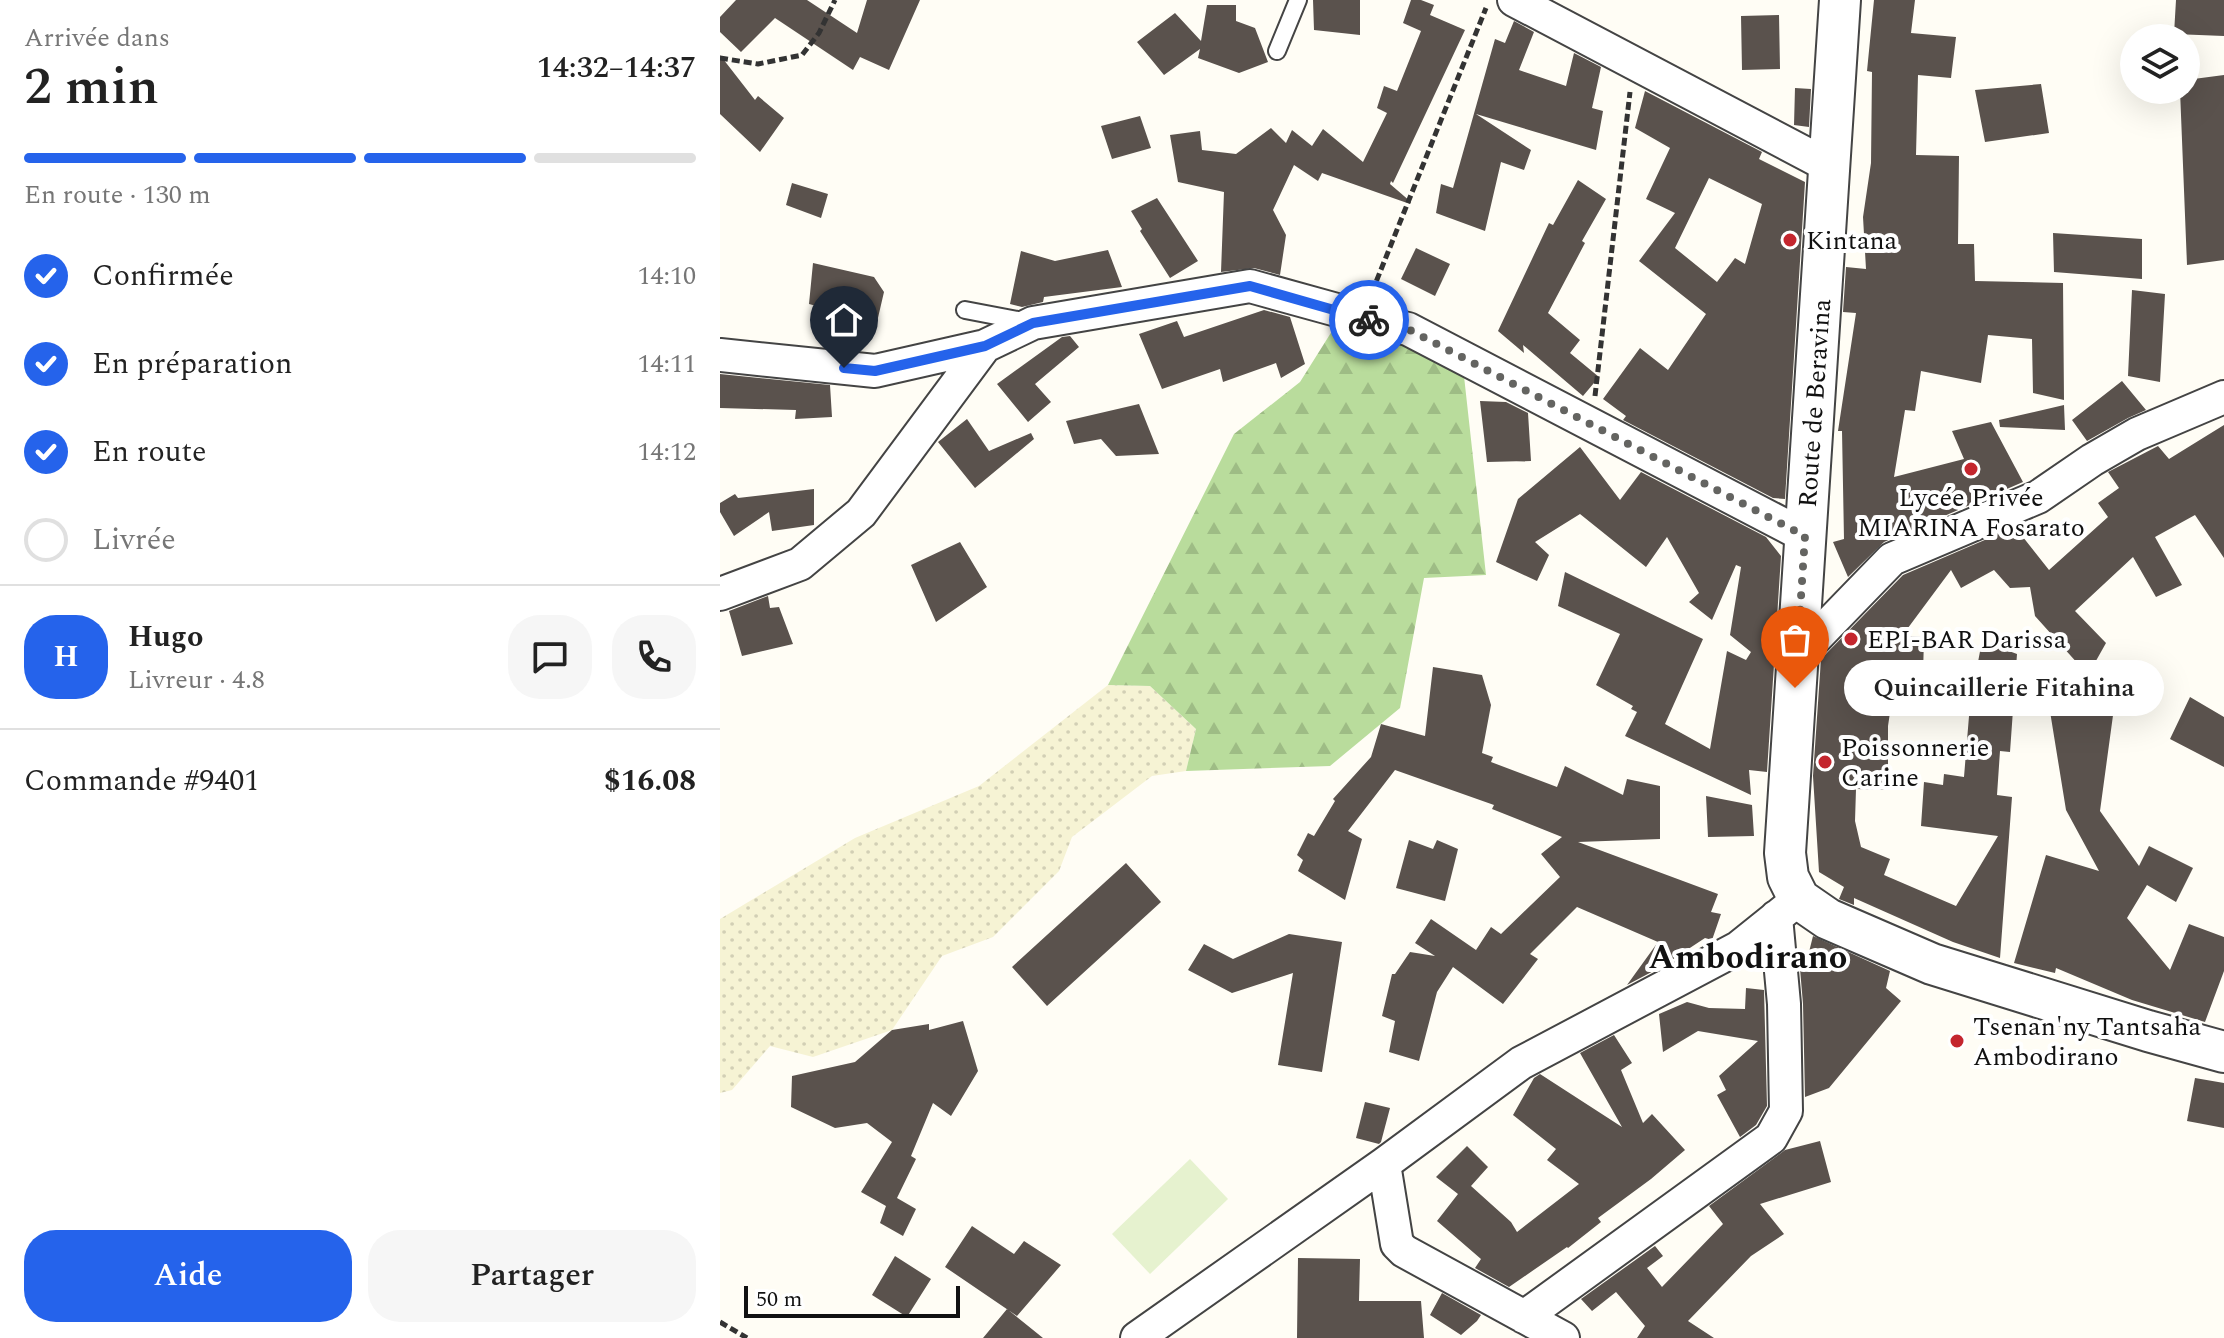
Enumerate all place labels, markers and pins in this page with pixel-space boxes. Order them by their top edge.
place label: Kintana [1806,221,1898,261]
marker: Kintana [1781,231,1799,249]
pin [810,286,878,368]
marker: Lycée Privée MIARINA Fosarato [1962,460,1980,478]
place label: Lycée Privée MIARINA Fosarato [1857,478,2085,548]
pin [1761,606,1829,688]
place label: EPI-BAR Darissa [1867,620,2067,660]
marker: EPI-BAR Darissa [1842,630,1860,648]
callout: Quincaillerie Fitahina [1843,660,2163,716]
place label: Poissonnerie Carine [1841,728,1989,798]
marker: Poissonnerie Carine [1816,753,1834,771]
place label: Tsenan'ny Tantsaha Ambodirano [1973,1007,2202,1077]
marker: Tsenan'ny Tantsaha Ambodirano [1948,1032,1966,1050]

